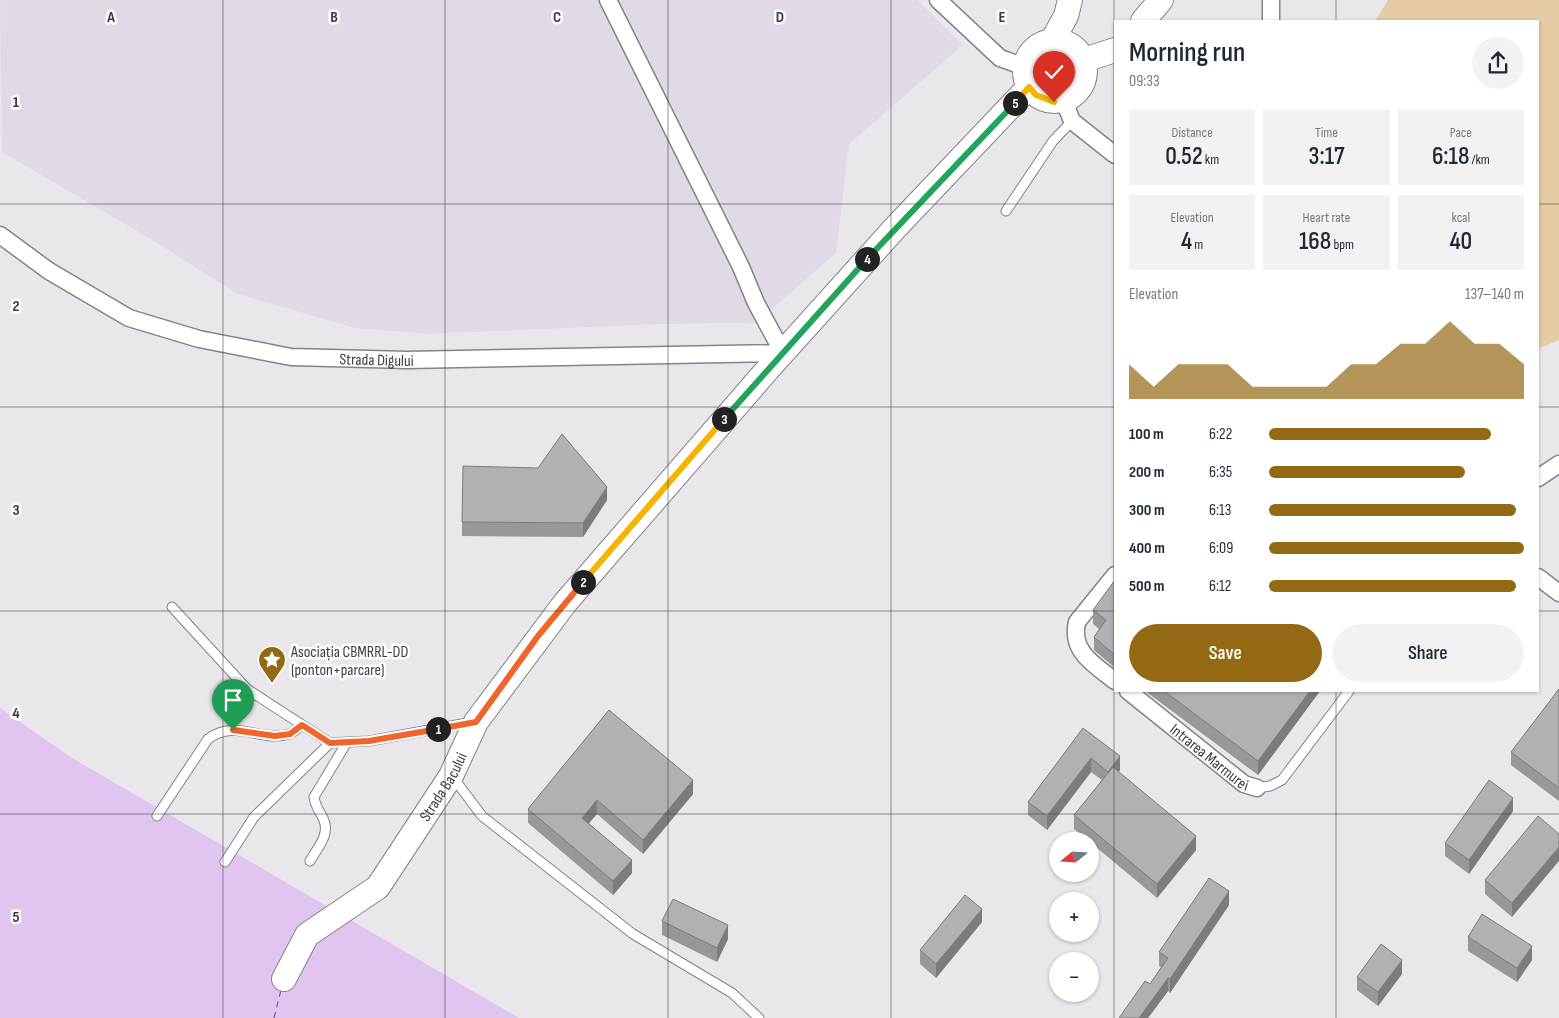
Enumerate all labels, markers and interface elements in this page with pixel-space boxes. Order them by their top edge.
text: A [106,8,115,27]
text: B [330,8,338,27]
text: C [553,8,561,27]
text: D [776,8,784,27]
text: E [999,8,1006,27]
text: Morning run [1129,36,1245,69]
button: share [1472,37,1524,89]
pin [1033,51,1075,102]
icon: check [1040,58,1068,86]
text: 09:33 [1129,72,1160,91]
pin: 5 [1002,90,1028,116]
text: 1 [13,93,20,112]
text: 5 [1012,95,1019,112]
text: Distance [1172,124,1213,141]
text: Time [1315,124,1338,141]
text: Pace [1450,124,1472,141]
text: 0.52 [1165,141,1203,172]
text: 3:17 [1309,141,1344,172]
text: 6:18 [1432,141,1469,172]
text: km [1203,151,1219,168]
text: /km [1469,151,1490,168]
text: Elevation [1171,209,1214,226]
text: Heart rate [1303,209,1350,226]
text: kcal [1452,209,1470,226]
text: 4 [1181,226,1192,257]
text: 168 [1299,226,1331,257]
text: 40 [1449,226,1472,257]
text: m [1192,236,1203,253]
text: bpm [1331,236,1354,253]
pin: 4 [854,246,880,272]
text: 4 [864,251,871,268]
text: Elevation [1129,285,1178,304]
text: 137–140 m [1465,285,1524,304]
text: 2 [12,297,20,316]
street label: Strada Digului [339,350,414,371]
pin: 3 [712,406,736,432]
text: 3 [721,411,728,428]
text: 100 m [1129,425,1164,444]
text: 6:22 [1209,425,1232,444]
text: 200 m [1129,463,1164,482]
text: 6:35 [1209,463,1232,482]
text: 3 [12,501,20,520]
text: 300 m [1129,501,1165,520]
text: 6:13 [1209,501,1231,520]
text: 400 m [1129,539,1165,558]
text: 6:09 [1209,539,1233,558]
pin: 2 [570,570,596,594]
text: 2 [580,574,587,591]
text: 500 m [1129,577,1164,596]
text: 6:12 [1209,577,1231,596]
button: Save [1129,624,1322,682]
button: Share [1332,624,1524,682]
place label: Asociația CBMRRL-DD (ponton+parcare) [290,643,408,680]
place icon: Asociația CBMRRL-DD (ponton+parcare) [257,645,287,684]
pin [212,679,254,730]
icon: arrive [219,686,247,714]
text: 4 [12,704,20,723]
pin: 1 [426,716,450,742]
street label: Intrarea Marmurei [1166,720,1251,796]
text: 1 [436,721,441,738]
street label: Strada Bacului [416,750,472,825]
north arrow [1049,832,1099,882]
map controls [1049,832,1099,1002]
button: + [1049,892,1099,942]
text: 5 [12,908,20,927]
button: − [1049,952,1099,1002]

